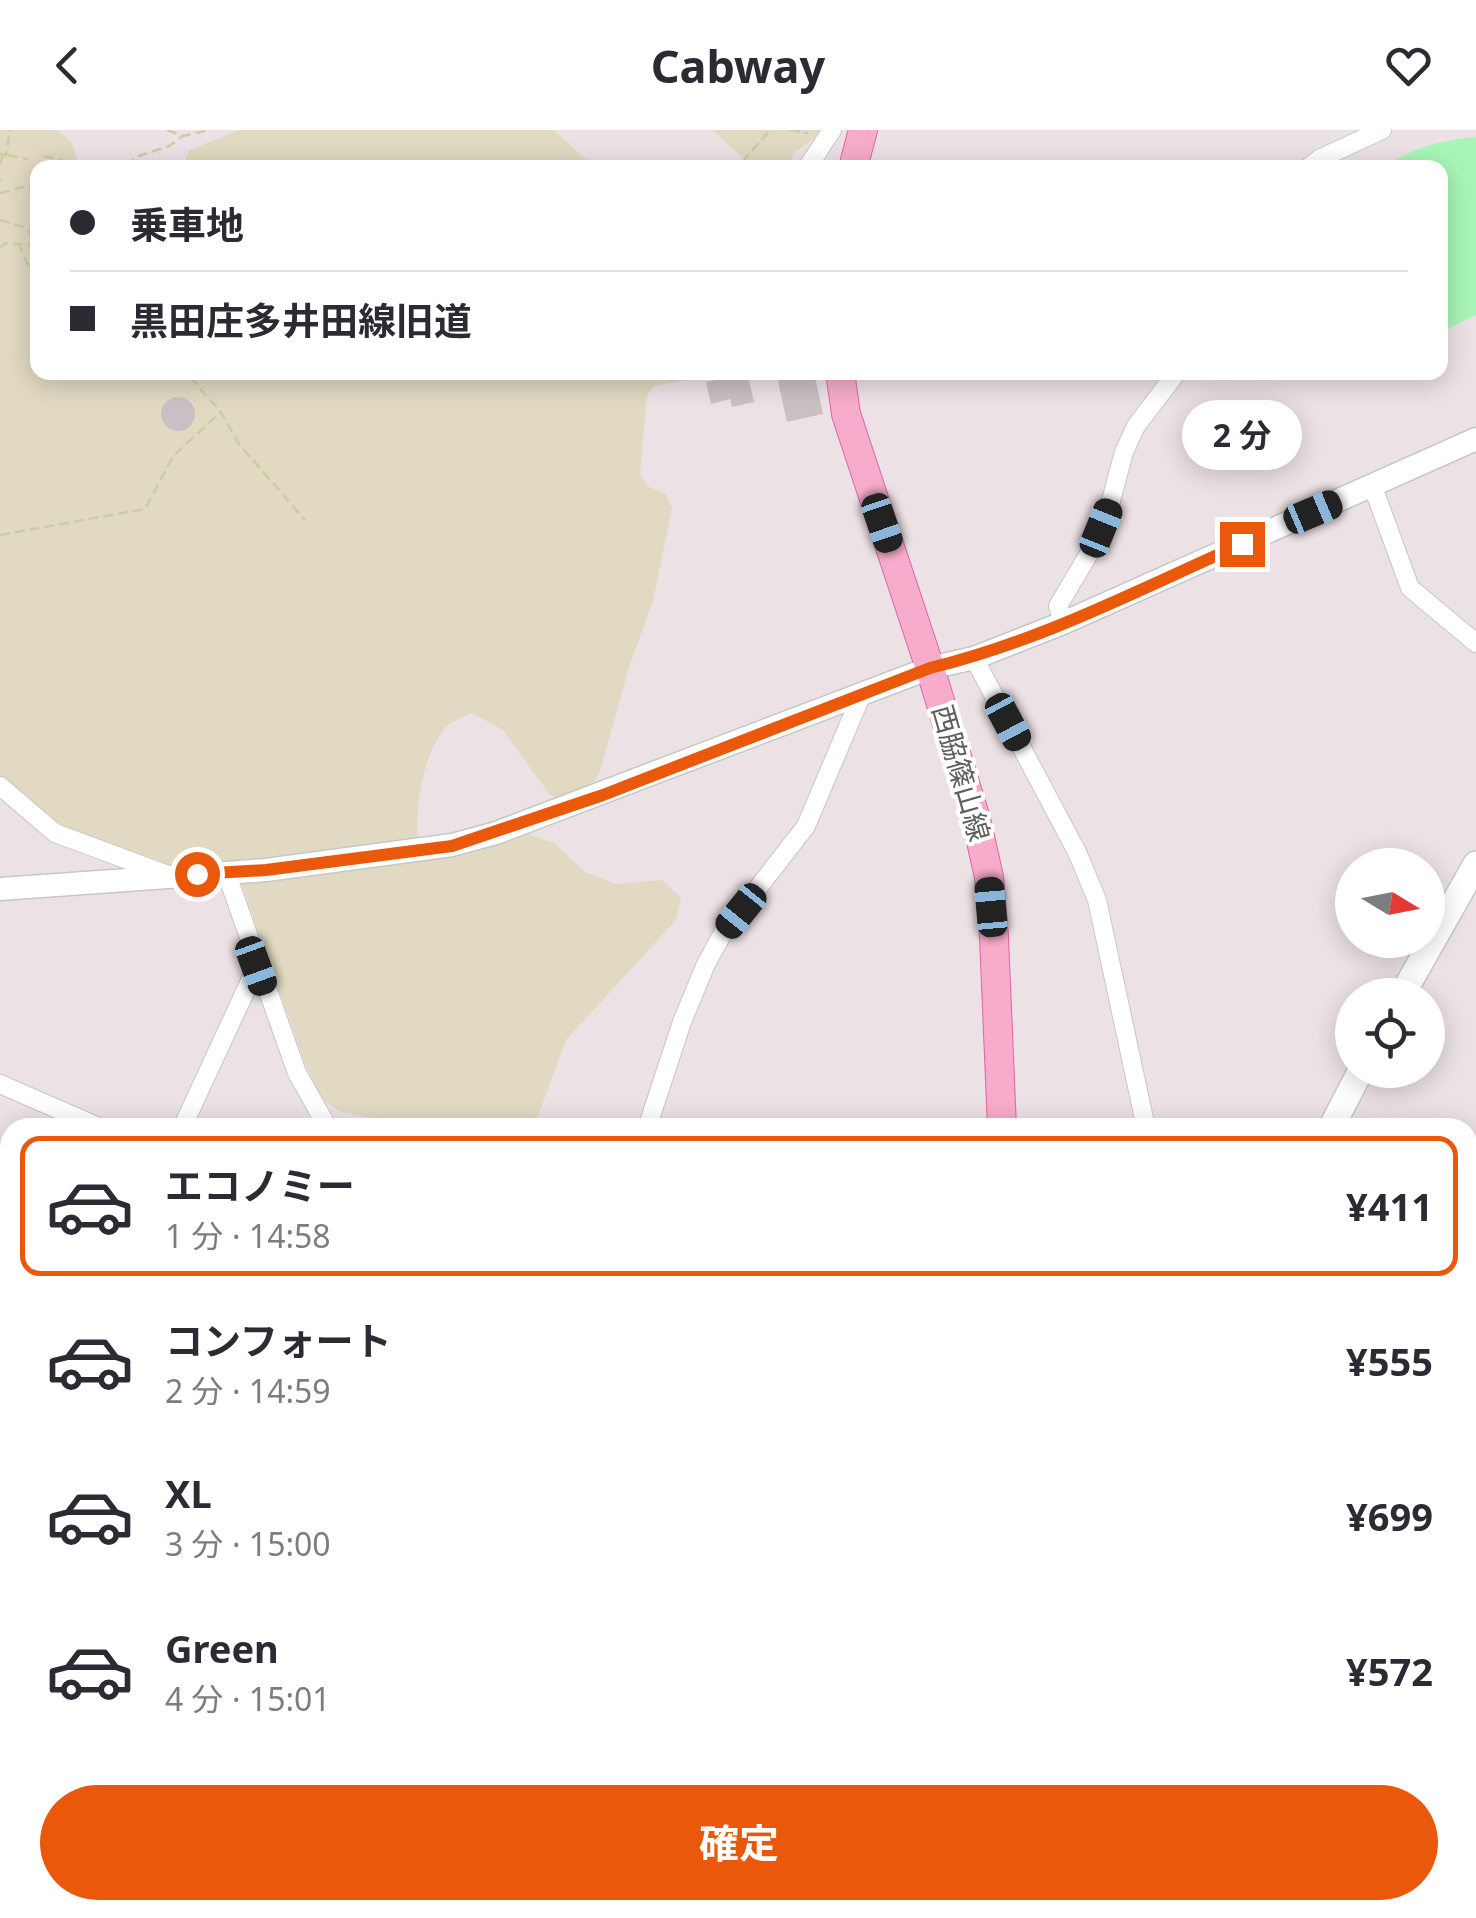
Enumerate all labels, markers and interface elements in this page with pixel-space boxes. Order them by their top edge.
text: Cabway [651,35,825,96]
icon: back [40,38,95,93]
icon: heart [1381,38,1436,93]
text: 乗車地 [130,198,244,250]
text: 黒田庄多井田線旧道 [130,294,472,346]
callout: 2 分 [1182,399,1302,469]
text: 2 分 [1213,413,1271,456]
car [1280,486,1346,538]
car [858,490,906,556]
car [1076,495,1126,561]
route end [1220,522,1265,567]
car [981,688,1035,756]
street label: 西脇篠山線 [924,700,1000,845]
north arrow [1335,848,1445,958]
map controls [1335,848,1445,1088]
route start [175,852,220,897]
car [973,876,1009,938]
car [710,878,772,944]
car [232,933,280,999]
button: locate [1335,978,1445,1088]
text: エコノミー [165,1159,355,1211]
icon: car [45,1161,135,1251]
text: ¥411 [1346,1180,1433,1232]
text: 1 分 · 14:58 [165,1214,331,1257]
text: コンフォート [165,1314,392,1366]
icon: car [45,1316,135,1406]
text: ¥555 [1346,1335,1433,1387]
text: 2 分 · 14:59 [165,1369,331,1412]
text: XL [165,1467,212,1519]
icon: car [45,1471,135,1561]
text: ¥699 [1346,1490,1433,1542]
text: 3 分 · 15:00 [165,1522,331,1565]
text: Green [165,1622,279,1674]
icon: car [45,1626,135,1716]
text: ¥572 [1346,1645,1433,1697]
text: 4 分 · 15:01 [165,1677,331,1720]
button: 確定 [40,1785,1438,1900]

